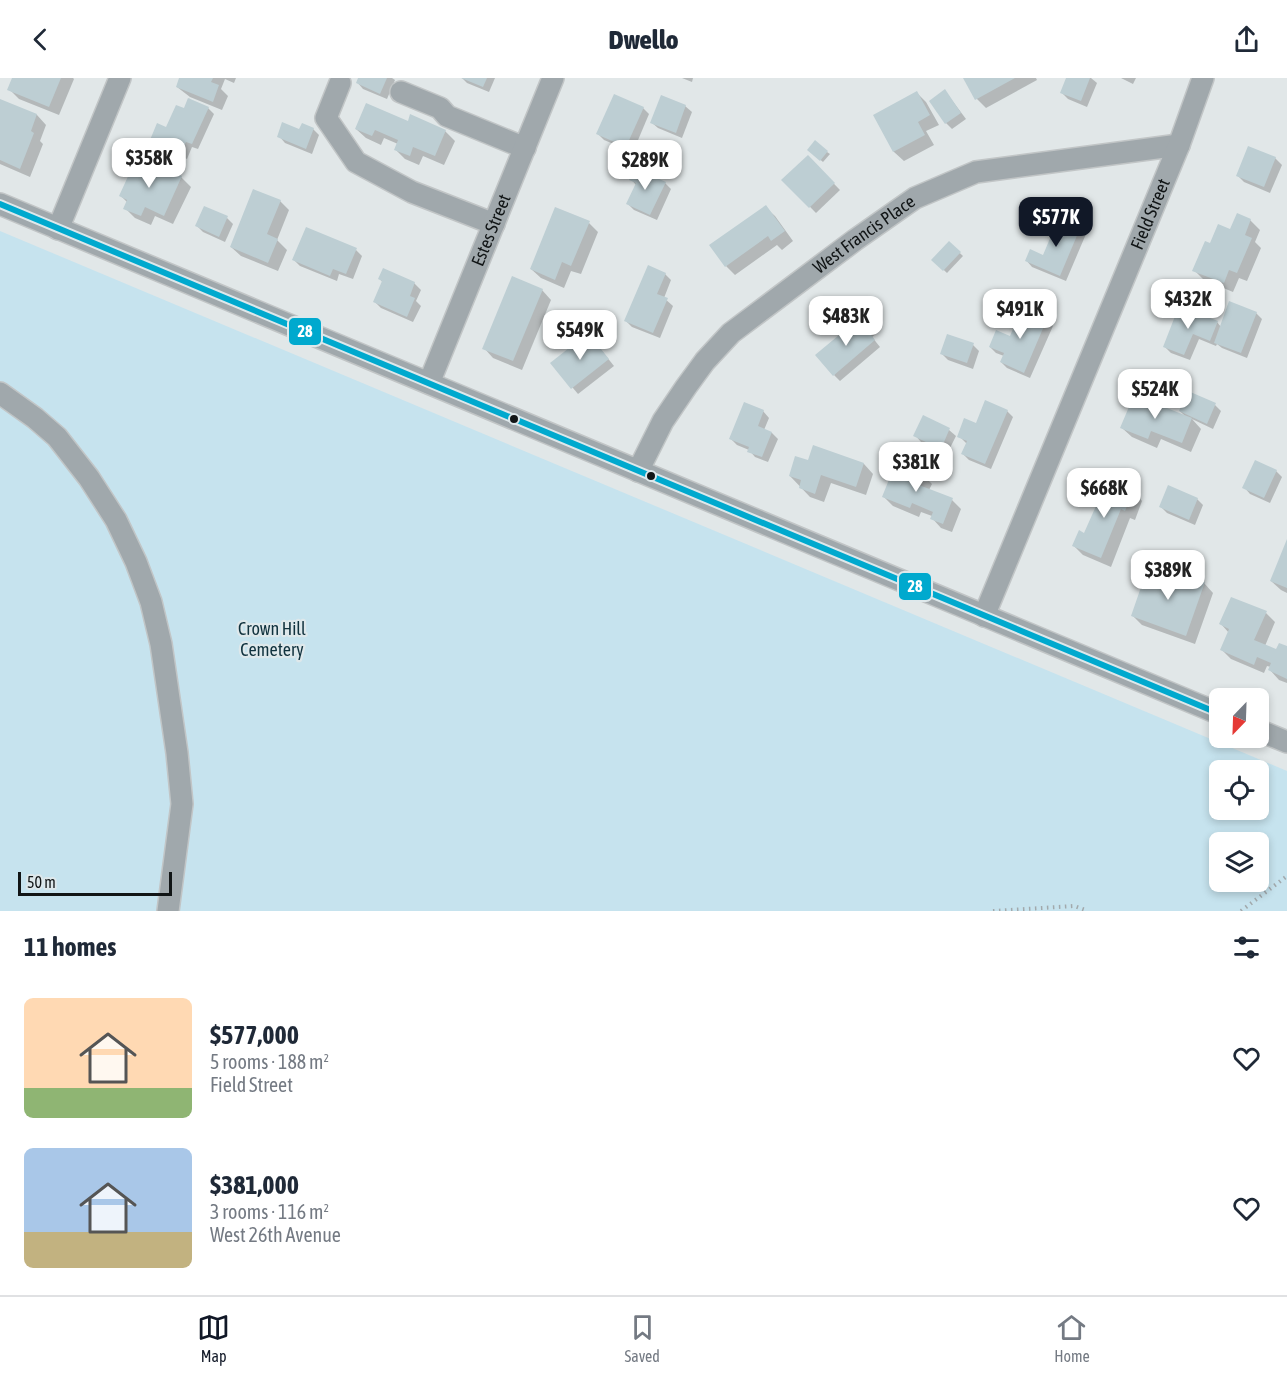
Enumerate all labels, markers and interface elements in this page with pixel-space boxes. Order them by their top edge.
icon: back [24,23,57,56]
icon: share [1230,23,1263,56]
text: Dwello [609,24,678,55]
pin: $358K [107,138,191,189]
pin: $289K [603,140,687,191]
text: $358K [126,146,172,169]
text: $289K [622,148,668,171]
street label: Field Street [1126,175,1174,252]
street label: West Francis Place [809,190,919,278]
street label: Estes Street [467,191,515,269]
pin: $577K [1014,197,1098,248]
text: $577K [1033,205,1079,228]
pin: $432K [1146,279,1230,330]
text: $432K [1165,287,1211,310]
pin: $491K [978,289,1062,340]
pin: $483K [804,296,888,347]
text: $491K [997,297,1043,320]
text: $483K [823,304,869,327]
pin: $549K [538,310,622,361]
line badge: 28 [288,317,322,346]
text: $549K [557,318,603,341]
text: 28 [297,322,313,340]
pin: $524K [1113,369,1197,420]
text: $524K [1132,377,1178,400]
unlabelled marker [508,413,520,425]
pin: $381K [874,442,958,493]
text: $381K [893,450,939,473]
pin: $668K [1062,468,1146,519]
unlabelled marker [645,470,657,482]
text: $668K [1081,476,1127,499]
pin: $389K [1126,550,1210,601]
text: $389K [1145,558,1191,581]
line badge: 28 [898,572,932,601]
text: 28 [907,577,923,595]
park label: Crown Hill Cemetery [238,618,306,660]
north arrow [1209,688,1269,748]
map controls [1209,688,1269,892]
button: locate [1209,760,1269,820]
button: layers [1209,832,1269,892]
scale bar [18,869,172,896]
text: 50 m [27,873,56,891]
icon: filters [1230,931,1263,964]
text: 11 homes [24,932,117,962]
text: $577,000 [210,1020,299,1050]
icon: home [72,1022,144,1094]
icon: heart [1230,1042,1263,1075]
text: 5 rooms · 188 m² [210,1050,329,1073]
text: Field Street [210,1073,293,1096]
text: $381,000 [210,1170,299,1200]
icon: home [72,1172,144,1244]
icon: heart [1230,1192,1263,1225]
text: 3 rooms · 116 m² [210,1200,329,1223]
text: West 26th Avenue [210,1223,341,1246]
tab: Map [197,1311,230,1365]
tab: Saved [624,1311,660,1365]
tab: Home [1054,1311,1090,1365]

